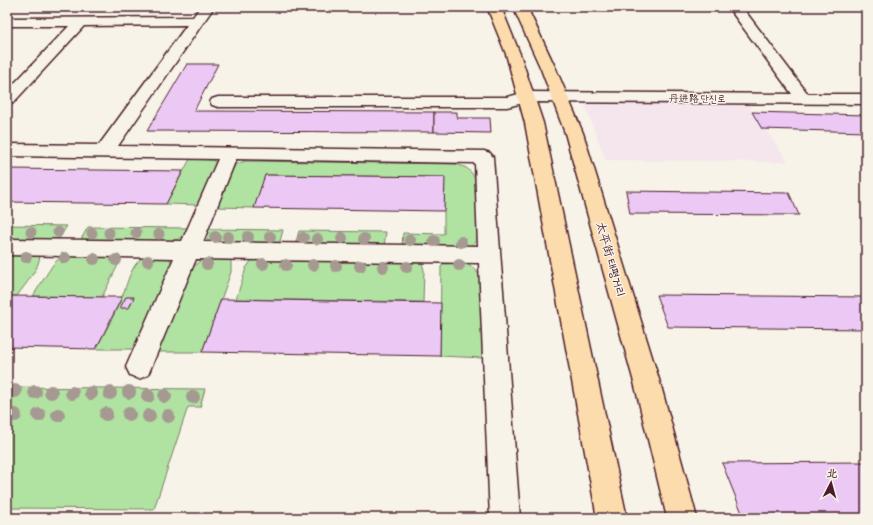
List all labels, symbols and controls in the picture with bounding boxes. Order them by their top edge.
street label: 丹进路 단진로 [669,92,725,105]
street label: 太平街 태평거리 [592,219,630,299]
north arrow [811,463,851,503]
text: 北 [826,466,838,481]

